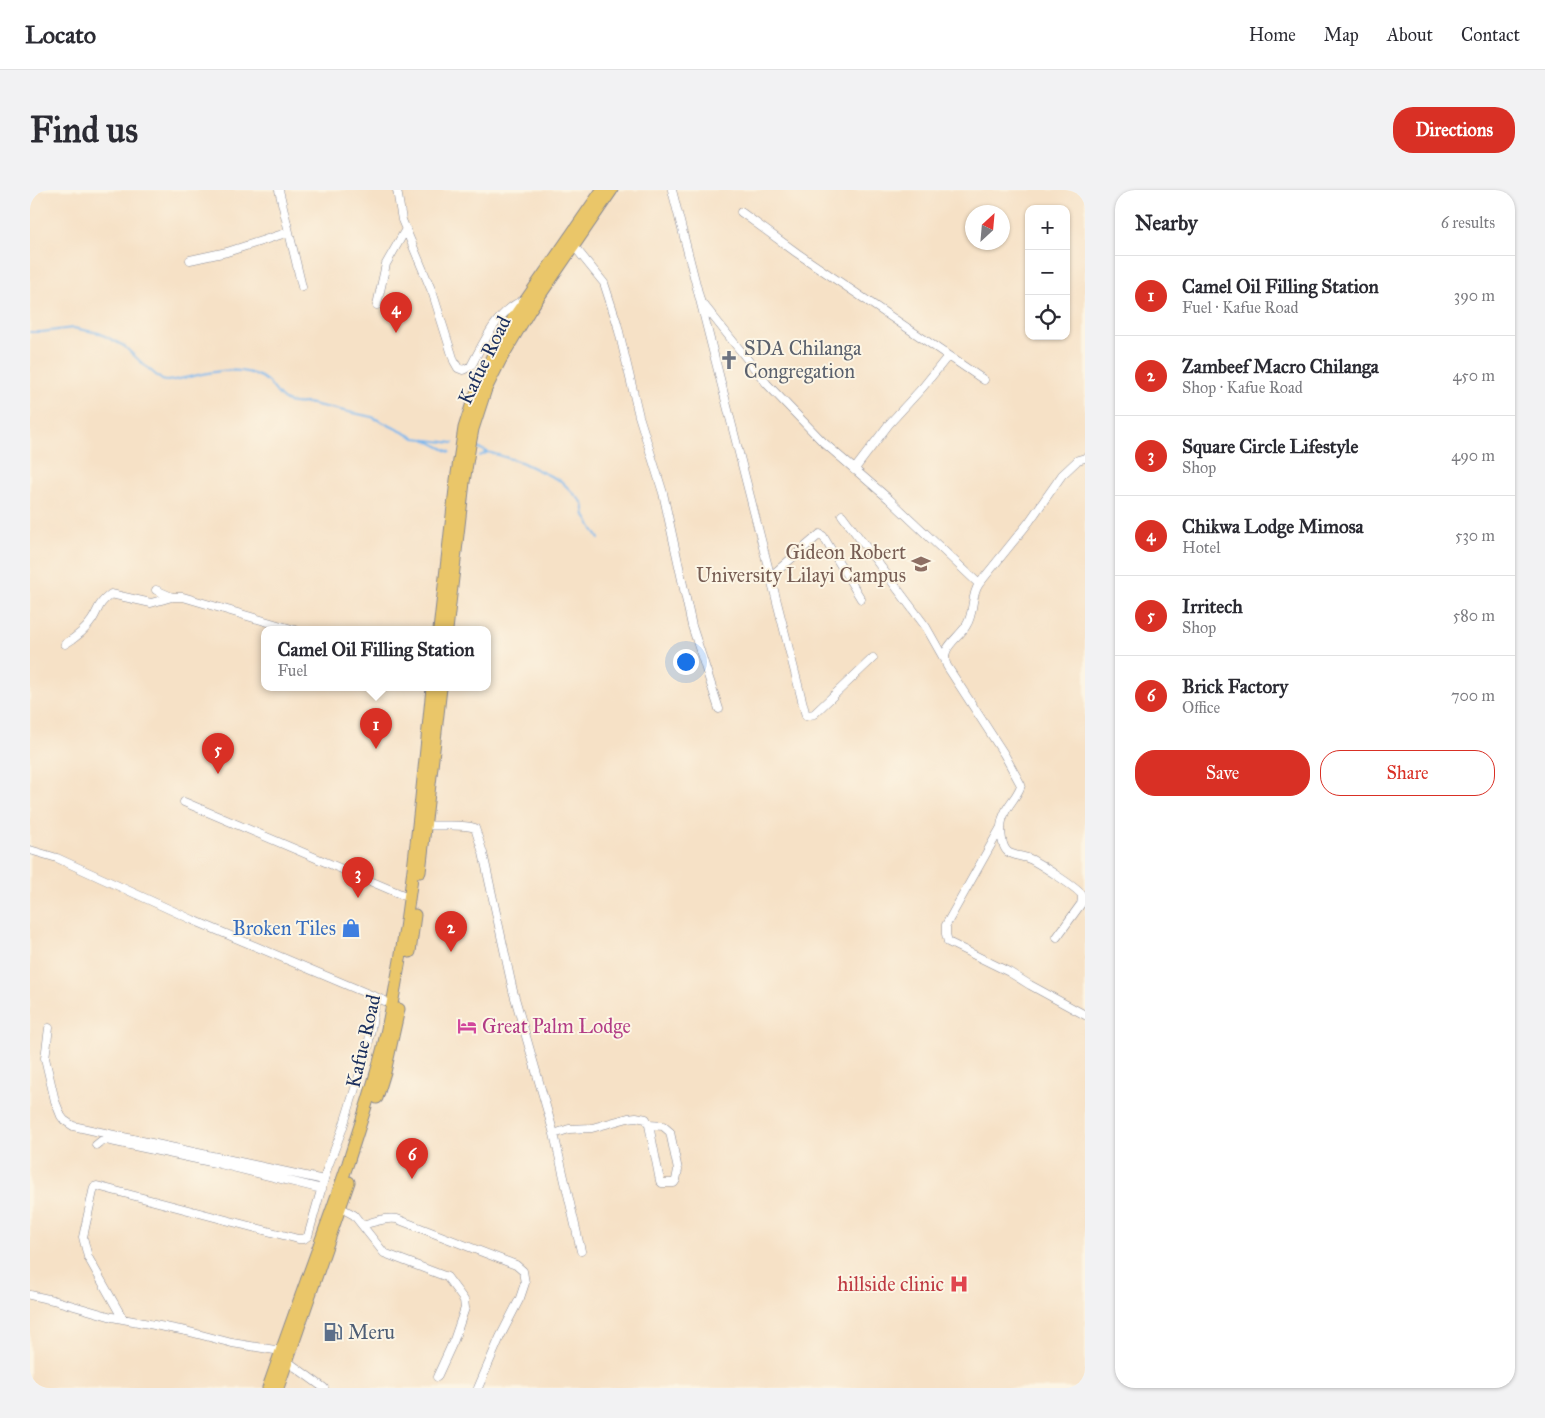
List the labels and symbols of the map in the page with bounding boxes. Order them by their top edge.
north arrow [965,205,1010,250]
pin: 4 [380,292,412,333]
street label: Kafue Road [452,312,516,408]
place label: SDA Chilanga Congregation [744,336,862,384]
church icon: SDA Chilanga Congregation [718,349,740,371]
place label: Gideon Robert University Lilayi Campus [696,540,906,587]
school or university icon: Gideon Robert University Lilayi Campus [910,553,932,575]
your location [673,649,699,675]
pin: 1 [360,708,392,749]
pin: 5 [202,733,234,774]
pin: 3 [342,857,374,898]
pin: 2 [435,911,467,952]
place label: Broken Tiles [233,916,336,940]
shop icon: Broken Tiles [340,917,362,939]
street label: Kafue Road [341,992,385,1090]
place label: Great Palm Lodge [482,1014,631,1039]
hotel icon: Great Palm Lodge [456,1015,478,1037]
pin: 6 [396,1138,428,1179]
place label: hillside clinic [837,1272,944,1296]
hospital icon: hillside clinic [948,1273,970,1295]
place label: Meru [348,1320,395,1344]
fuel station icon: Meru [322,1321,344,1343]

